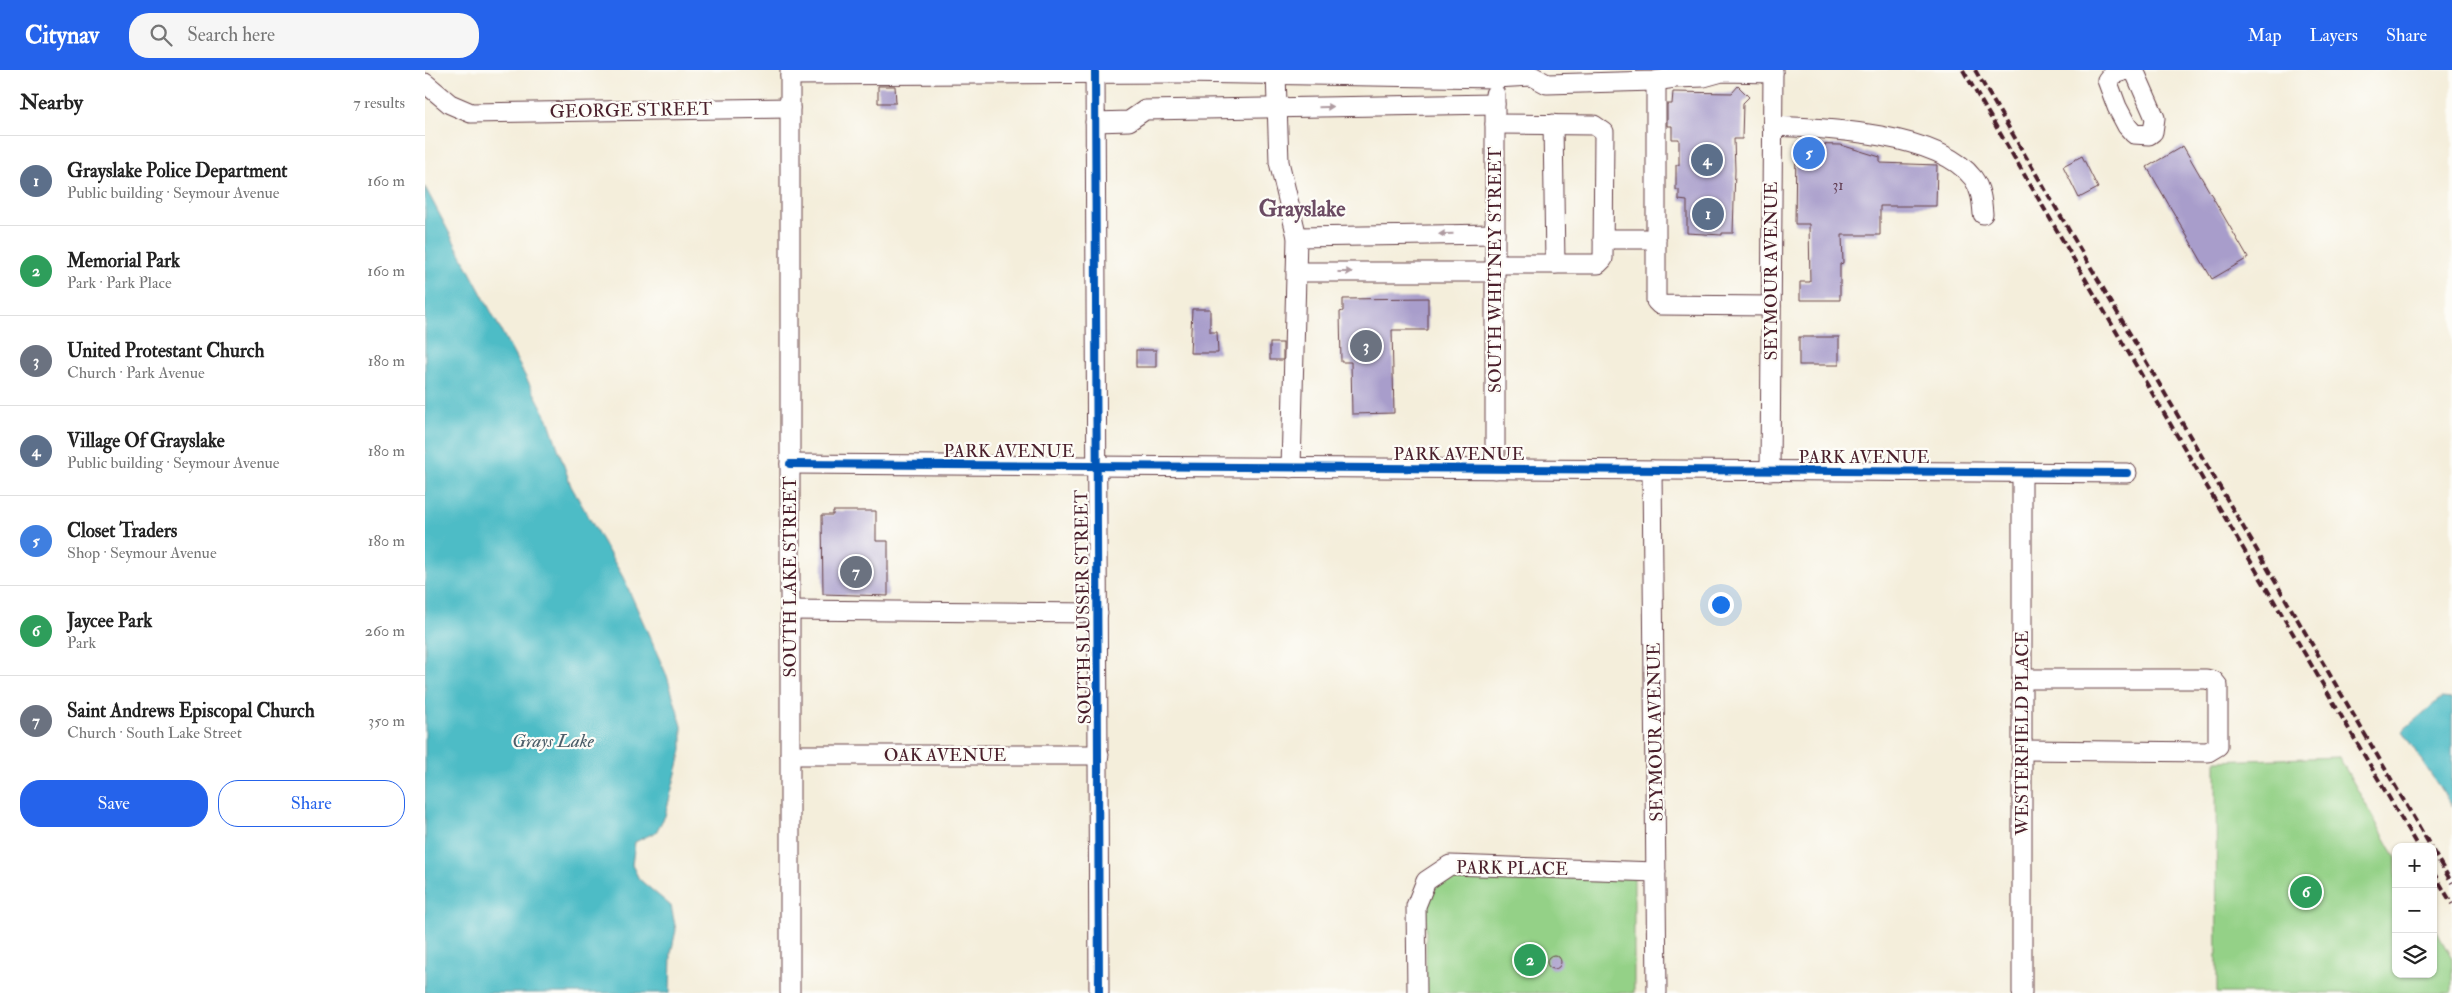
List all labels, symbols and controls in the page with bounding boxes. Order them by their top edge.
search box [129,13,479,58]
text: Citynav [25,20,99,51]
icon: search [147,21,175,49]
text: Search here [187,23,275,47]
text: Map [2248,24,2282,47]
text: Layers [2310,24,2358,47]
text: Share [2386,24,2427,47]
text: Nearby [20,89,83,116]
text: 7 results [353,93,405,113]
street label: GEORGE STREET [550,98,713,123]
one-way arrow [1318,103,1334,111]
pin: 5 [1793,134,1825,172]
pin: 4 [1691,141,1723,179]
street label: SOUTH WHITNEY STREET [1484,146,1507,393]
text: Grayslake Police Department [67,159,288,183]
text: 1 [33,171,39,191]
text: 160 m [367,171,405,191]
house number: 31 [1832,176,1844,195]
street label: SEYMOUR AVENUE [1760,181,1783,361]
text: Public building · Seymour Avenue [67,183,280,203]
district label: Grayslake [1259,195,1346,224]
pin: 1 [1692,195,1724,233]
one-way arrow [1438,230,1454,238]
text: Memorial Park [67,249,180,273]
text: 2 [32,261,40,281]
text: 160 m [367,261,405,281]
one-way arrow [1337,268,1353,276]
text: Park · Park Place [67,273,172,293]
pin: 3 [1350,327,1382,365]
text: United Protestant Church [67,339,264,363]
text: 3 [33,351,39,371]
text: 180 m [368,351,405,371]
text: Church · Park Avenue [67,363,205,383]
text: Village Of Grayslake [67,429,225,453]
street label: PARK AVENUE [944,440,1074,463]
text: 4 [32,441,40,461]
text: 180 m [368,441,405,461]
street label: PARK AVENUE [1394,443,1524,466]
street label: PARK AVENUE [1799,446,1929,469]
text: Public building · Seymour Avenue [67,453,280,473]
street label: SOUTH LAKE STREET [779,476,802,678]
street label: SOUTH SLUSSER STREET [1070,489,1097,725]
text: Closet Traders [67,519,177,543]
text: 5 [32,531,40,551]
text: 180 m [368,531,405,551]
text: Shop · Seymour Avenue [67,543,217,563]
pin: 7 [840,553,872,591]
your location [1708,592,1734,618]
text: Jaycee Park [67,609,152,633]
text: 6 [32,621,40,641]
text: 260 m [365,621,405,641]
street label: WESTERFIELD PLACE [2011,631,2034,836]
text: Park [67,633,96,653]
street label: SEYMOUR AVENUE [1642,642,1669,822]
text: Saint Andrews Episcopal Church [67,699,315,723]
text: 7 [32,711,40,731]
text: 350 m [368,711,405,731]
text: Church · South Lake Street [67,723,242,743]
water label: Grays Lake [512,729,595,753]
street label: OAK AVENUE [884,744,1006,767]
button: Save [20,780,208,827]
button: Share [218,780,405,827]
map controls [2392,843,2437,978]
button: + [2392,843,2437,888]
street label: PARK PLACE [1456,856,1568,881]
pin: 6 [2290,873,2322,911]
button: − [2392,888,2437,933]
button: layers [2392,933,2437,978]
pin: 2 [1514,941,1546,979]

